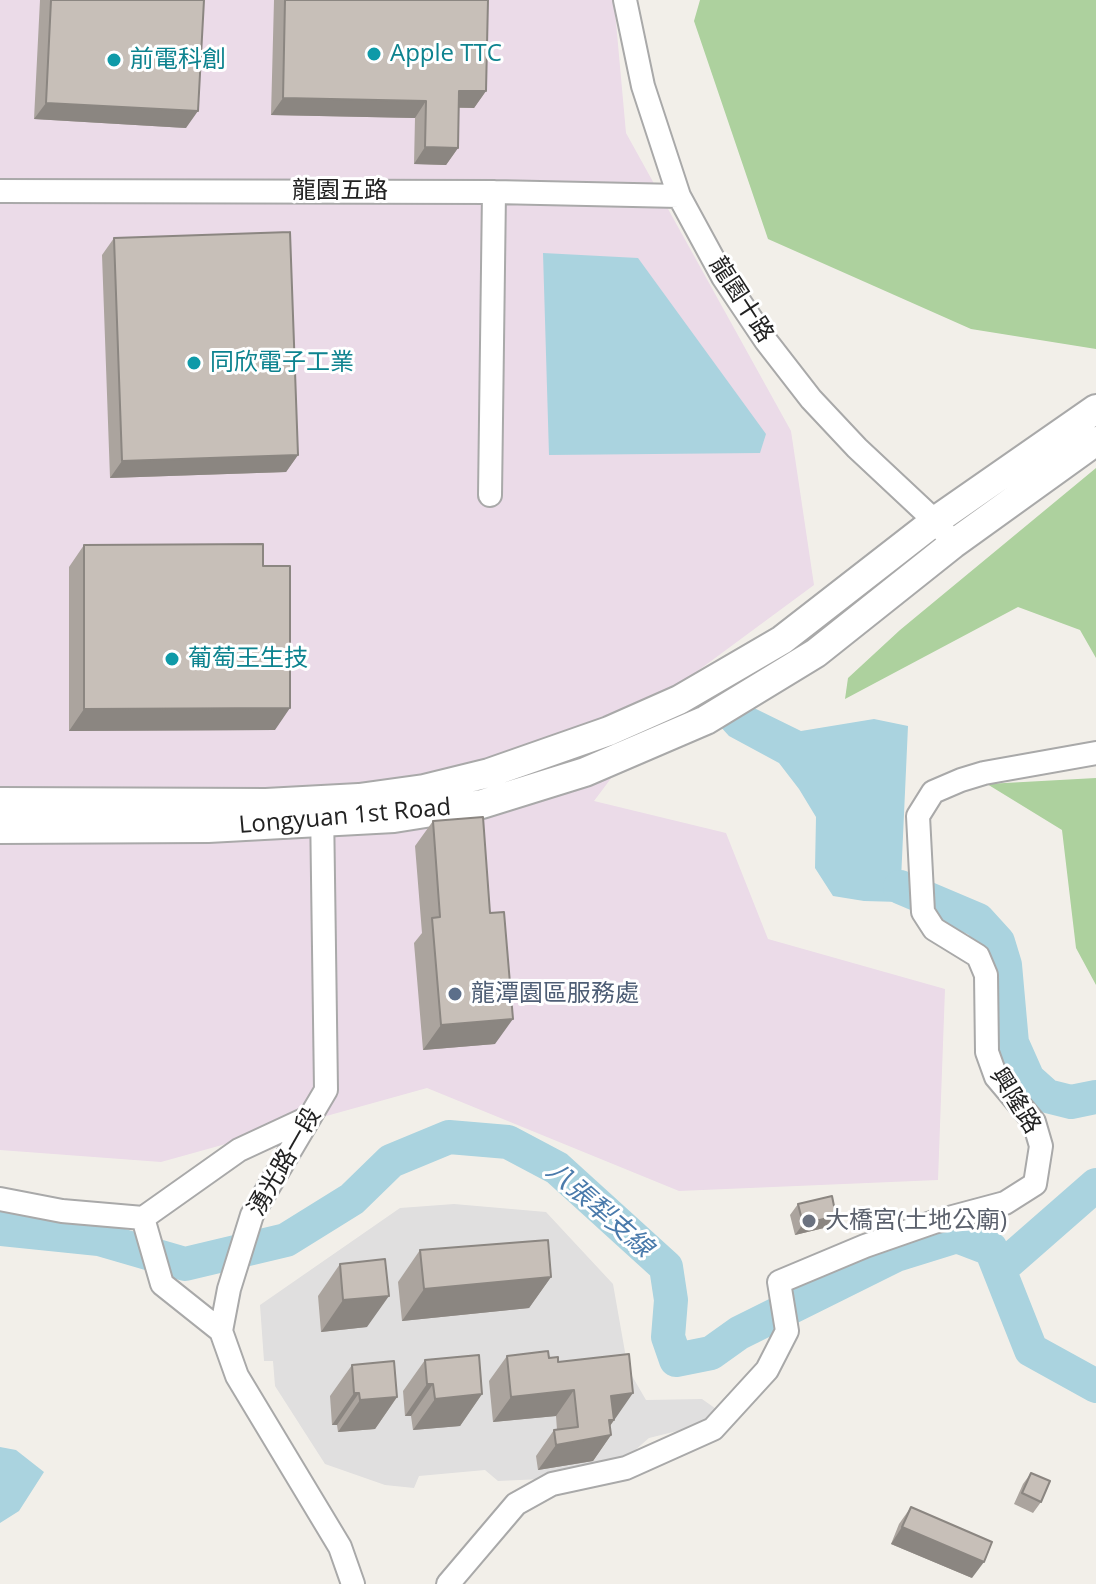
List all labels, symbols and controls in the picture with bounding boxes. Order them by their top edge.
place label: Apple TTC [390,40,502,68]
marker: Apple TTC [365,45,383,63]
place label: 前電科創 [130,46,226,74]
marker: 前電科創 [105,51,123,69]
street label: 龍園五路 [292,177,388,205]
street label: 龍園十路 [703,252,779,348]
place label: 同欣電子工業 [210,349,354,377]
marker: 同欣電子工業 [185,354,203,372]
place label: 葡萄王生技 [188,645,308,673]
marker: 葡萄王生技 [163,650,181,668]
street label: Longyuan 1st Road [238,793,452,841]
place label: 龍潭園區服務處 [471,980,639,1008]
marker: 龍潭園區服務處 [446,985,464,1003]
street label: 興隆路 [984,1063,1046,1139]
street label: 湧光路一段 [243,1103,327,1221]
water label: 八張犁支線 [540,1156,658,1264]
place label: 大橋宮(土地公廟) [825,1207,1007,1235]
marker: 大橋宮(土地公廟) [800,1212,818,1230]

